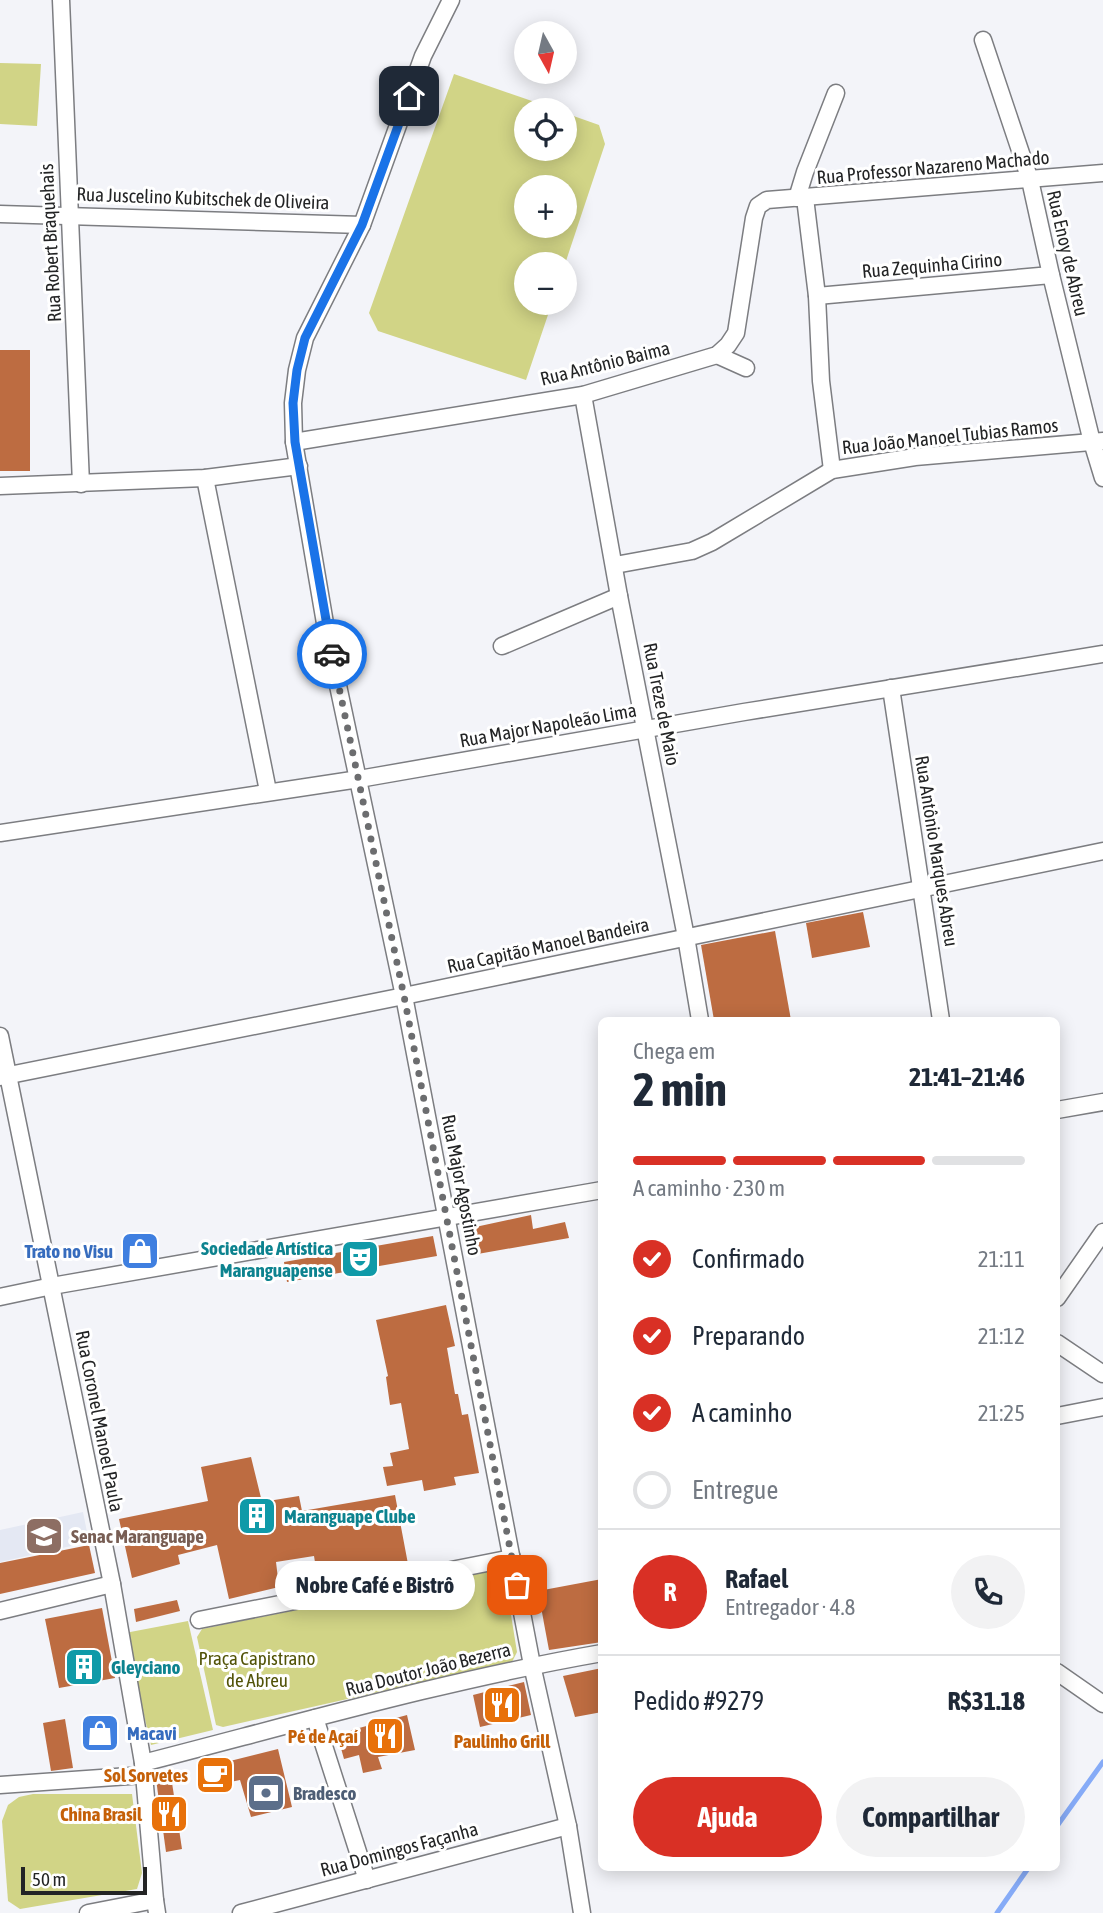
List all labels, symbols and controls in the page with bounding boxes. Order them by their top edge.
north arrow [514,21,578,84]
map controls [514,21,577,315]
pin [379,66,439,126]
icon: home [390,77,428,115]
button: locate [514,98,577,161]
street label: Rua Professor Nazareno Machado [816,146,1050,188]
street label: Rua Robert Braquehais [35,163,65,323]
button: + [514,175,577,238]
street label: Rua Juscelino Kubitschek de Oliveira [76,183,330,213]
street label: Rua Enoy de Abreu [1043,188,1093,318]
street label: Rua Zequinha Cirino [861,248,1003,282]
button: − [514,252,577,315]
street label: Rua Antônio Baima [538,336,672,390]
street label: Rua João Manoel Tubias Ramos [841,414,1059,458]
courier [297,619,367,689]
icon: car [313,635,351,673]
street label: Rua Treze de Maio [639,641,685,767]
street label: Rua Major Napoleão Lima [458,699,638,751]
street label: Rua Antônio Marques Abreu [911,754,963,948]
street label: Rua Capitão Manoel Bandeira [445,913,651,977]
text: Chega em [633,1038,715,1064]
text: 21:41–21:46 [909,1062,1025,1092]
text: 2 min [633,1063,727,1116]
street label: Rua Major Agostinho [438,1113,486,1257]
text: A caminho · 230 m [633,1175,785,1201]
shop icon: Trato no Visu [119,1230,161,1272]
place label: Sociedade Artística Maranguapense [201,1237,333,1281]
theatre icon: Sociedade Artística Maranguapense [339,1238,381,1280]
place label: Trato no Visu [25,1240,113,1262]
icon: check [633,1240,671,1278]
text: Confirmado [692,1244,805,1274]
text: 21:11 [978,1246,1025,1272]
icon: check [633,1317,671,1355]
text: Preparando [692,1321,805,1351]
text: 21:12 [978,1323,1025,1349]
street label: Rua Coronel Manoel Paula [72,1328,128,1514]
icon: check [633,1394,671,1432]
text: A caminho [692,1398,792,1428]
text: 21:25 [978,1400,1025,1426]
text: Entregue [692,1475,778,1505]
building icon: Maranguape Clube [236,1495,278,1537]
place label: Maranguape Clube [284,1505,416,1527]
school or university icon: Senac Maranguape [23,1515,65,1557]
place label: Senac Maranguape [71,1525,204,1547]
pin [487,1555,547,1615]
button: phone [951,1555,1025,1629]
callout: Nobre Café e Bistrô [276,1560,475,1610]
text: Rafael [725,1564,788,1594]
icon: bag [498,1566,536,1604]
text: Nobre Café e Bistrô [296,1572,454,1598]
text: R [663,1577,677,1607]
text: Entregador · 4.8 [725,1594,855,1620]
street label: Rua Doutor João Bezerra [343,1638,513,1700]
building icon: Gleyciano [63,1646,105,1688]
park label: Praça Capistrano de Abreu [199,1647,316,1691]
place label: Gleyciano [111,1656,180,1678]
restaurant icon: Paulinho Grill [481,1684,523,1726]
text: Pedido #9279 [633,1686,764,1716]
text: R$31.18 [948,1686,1025,1716]
shop icon: Macavi [79,1712,121,1754]
restaurant icon: Pé de Açaí [364,1715,406,1757]
place label: Macavi [127,1722,177,1744]
place label: Pé de Açaí [288,1725,359,1747]
place label: Paulinho Grill [454,1730,551,1752]
cafe icon: Sol Sorvetes [194,1754,236,1796]
place label: Sol Sorvetes [104,1764,188,1786]
bank icon: Bradesco [245,1772,287,1814]
button: Ajuda [633,1777,822,1857]
button: Compartilhar [836,1777,1025,1857]
place label: Bradesco [293,1782,356,1804]
restaurant icon: China Brasil [148,1793,190,1835]
place label: China Brasil [60,1803,143,1825]
street label: Rua Domingos Façanha [318,1817,480,1881]
scale bar [21,1864,147,1896]
text: 50 m [32,1868,66,1890]

